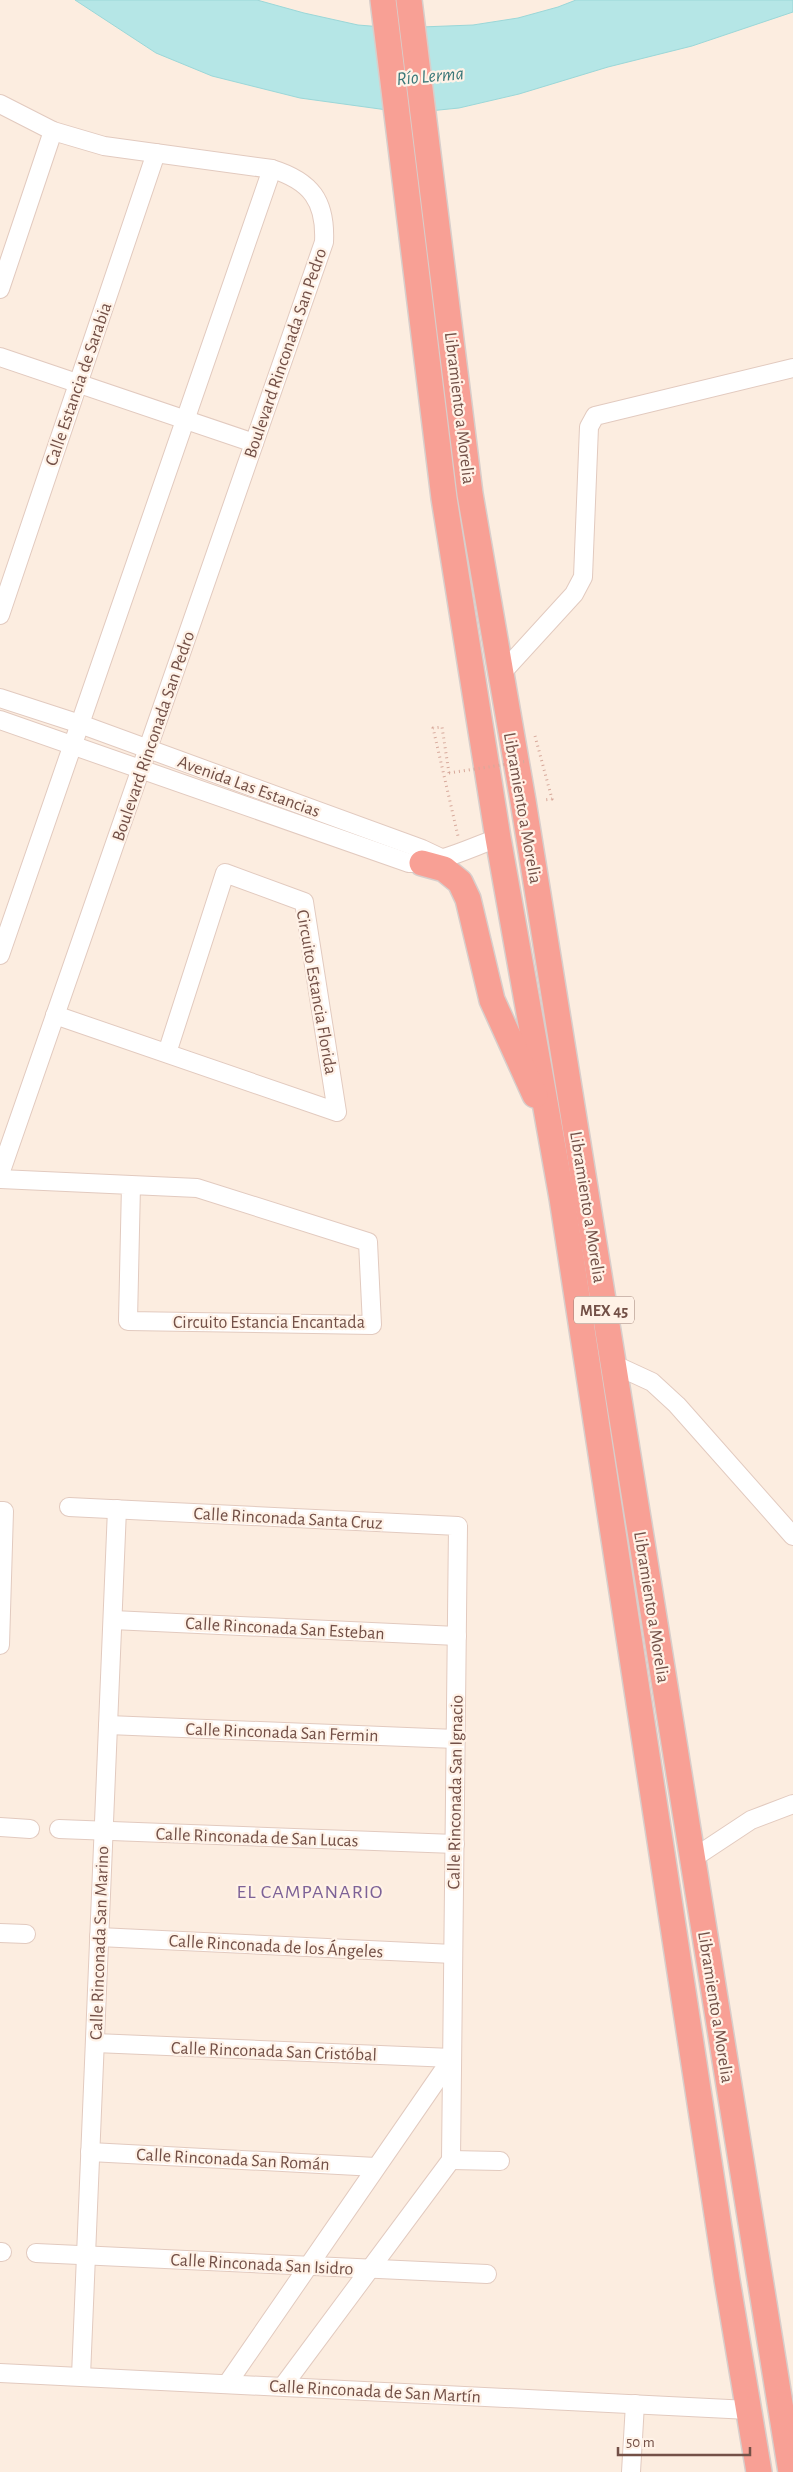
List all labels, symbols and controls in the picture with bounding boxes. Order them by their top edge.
water label: Río Lerma [396,64,465,89]
street label: Boulevard Rinconada San Pedro [242,246,330,461]
street label: Calle Estancia de Sarabia [42,300,115,468]
street label: Libramiento a Morelia [441,331,477,485]
street label: Boulevard Rinconada San Pedro [110,629,198,844]
street label: Libramiento a Morelia [500,731,544,885]
street label: Avenida Las Estancias [175,753,322,821]
street label: Circuito Estancia Florida [293,908,339,1076]
street label: Libramiento a Morelia [566,1130,608,1284]
road number: MEX 45 [574,1296,634,1324]
street label: Circuito Estancia Encantada [173,1314,365,1332]
street label: Calle Rinconada Santa Cruz [193,1505,383,1533]
street label: Libramiento a Morelia [630,1530,672,1684]
street label: Calle Rinconada San Esteban [185,1615,385,1643]
street label: Calle Rinconada San Ignacio [445,1694,467,1889]
street label: Calle Rinconada San Fermin [185,1721,379,1745]
street label: Calle Rinconada de San Lucas [155,1825,359,1851]
street label: Calle Rinconada San Marino [88,1846,112,2040]
district label: EL CAMPANARIO [237,1882,384,1902]
street label: Calle Rinconada de los Ángeles [168,1929,384,1962]
street label: Libramiento a Morelia [694,1930,736,2084]
street label: Calle Rinconada San Cristóbal [171,2039,377,2065]
street label: Calle Rinconada San Román [136,2146,330,2174]
street label: Calle Rinconada San Isidro [170,2251,354,2279]
street label: Calle Rinconada de San Martín [269,2377,481,2407]
scale bar [618,2424,750,2456]
text: 50 m [626,2435,655,2450]

